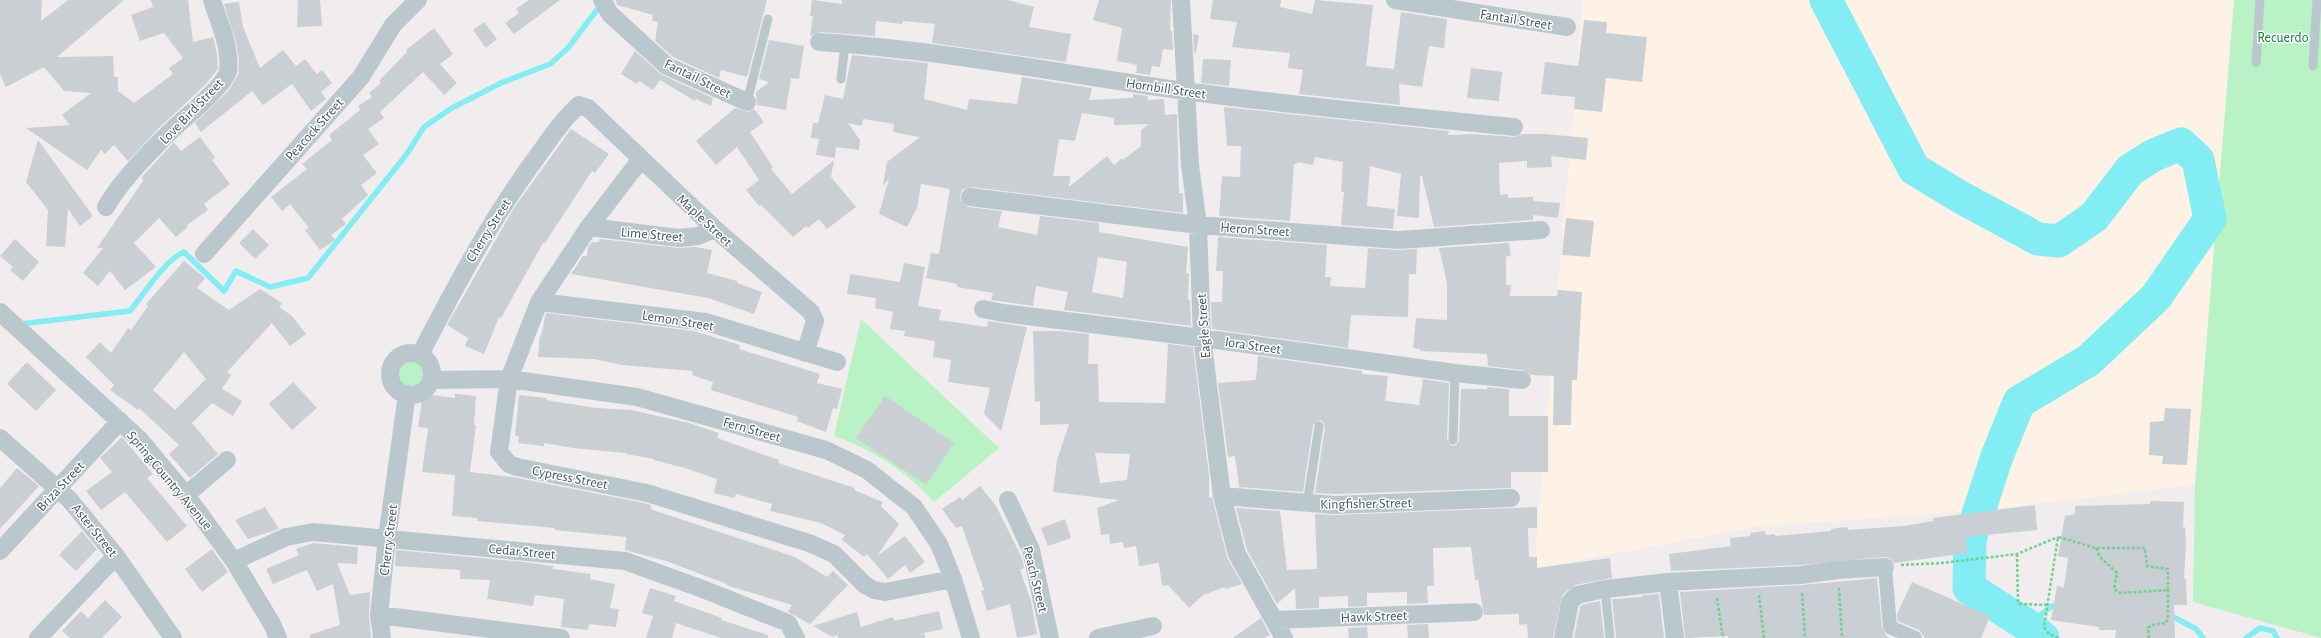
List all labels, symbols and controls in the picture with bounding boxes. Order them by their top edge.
street label: Fantail Street [1479,7,1553,33]
park label: Recuerdo [2257,31,2309,45]
street label: Fantail Street [662,57,734,101]
street label: Love Bird Street [157,76,227,147]
street label: Hornbill Street [1125,76,1207,102]
street label: Peacock Street [283,95,347,164]
street label: Maple Street [674,192,735,250]
street label: Cherry Street [464,196,514,265]
street label: Heron Street [1220,221,1291,239]
street label: Lime Street [620,225,684,245]
street label: Eagle Street [1195,293,1213,359]
street label: Lemon Street [641,308,715,334]
street label: Iora Street [1224,335,1282,357]
street label: Fern Street [721,415,783,445]
street label: Spring Country Avenue [124,429,215,533]
street label: Briza Street [34,459,88,514]
street label: Cypress Street [531,464,609,492]
street label: Kingfisher Street [1320,496,1412,512]
street label: Aster Street [69,501,120,560]
street label: Cherry Street [378,503,400,576]
street label: Cedar Street [488,542,556,562]
street label: Peach Street [1020,545,1050,614]
street label: Hawk Street [1340,609,1408,625]

